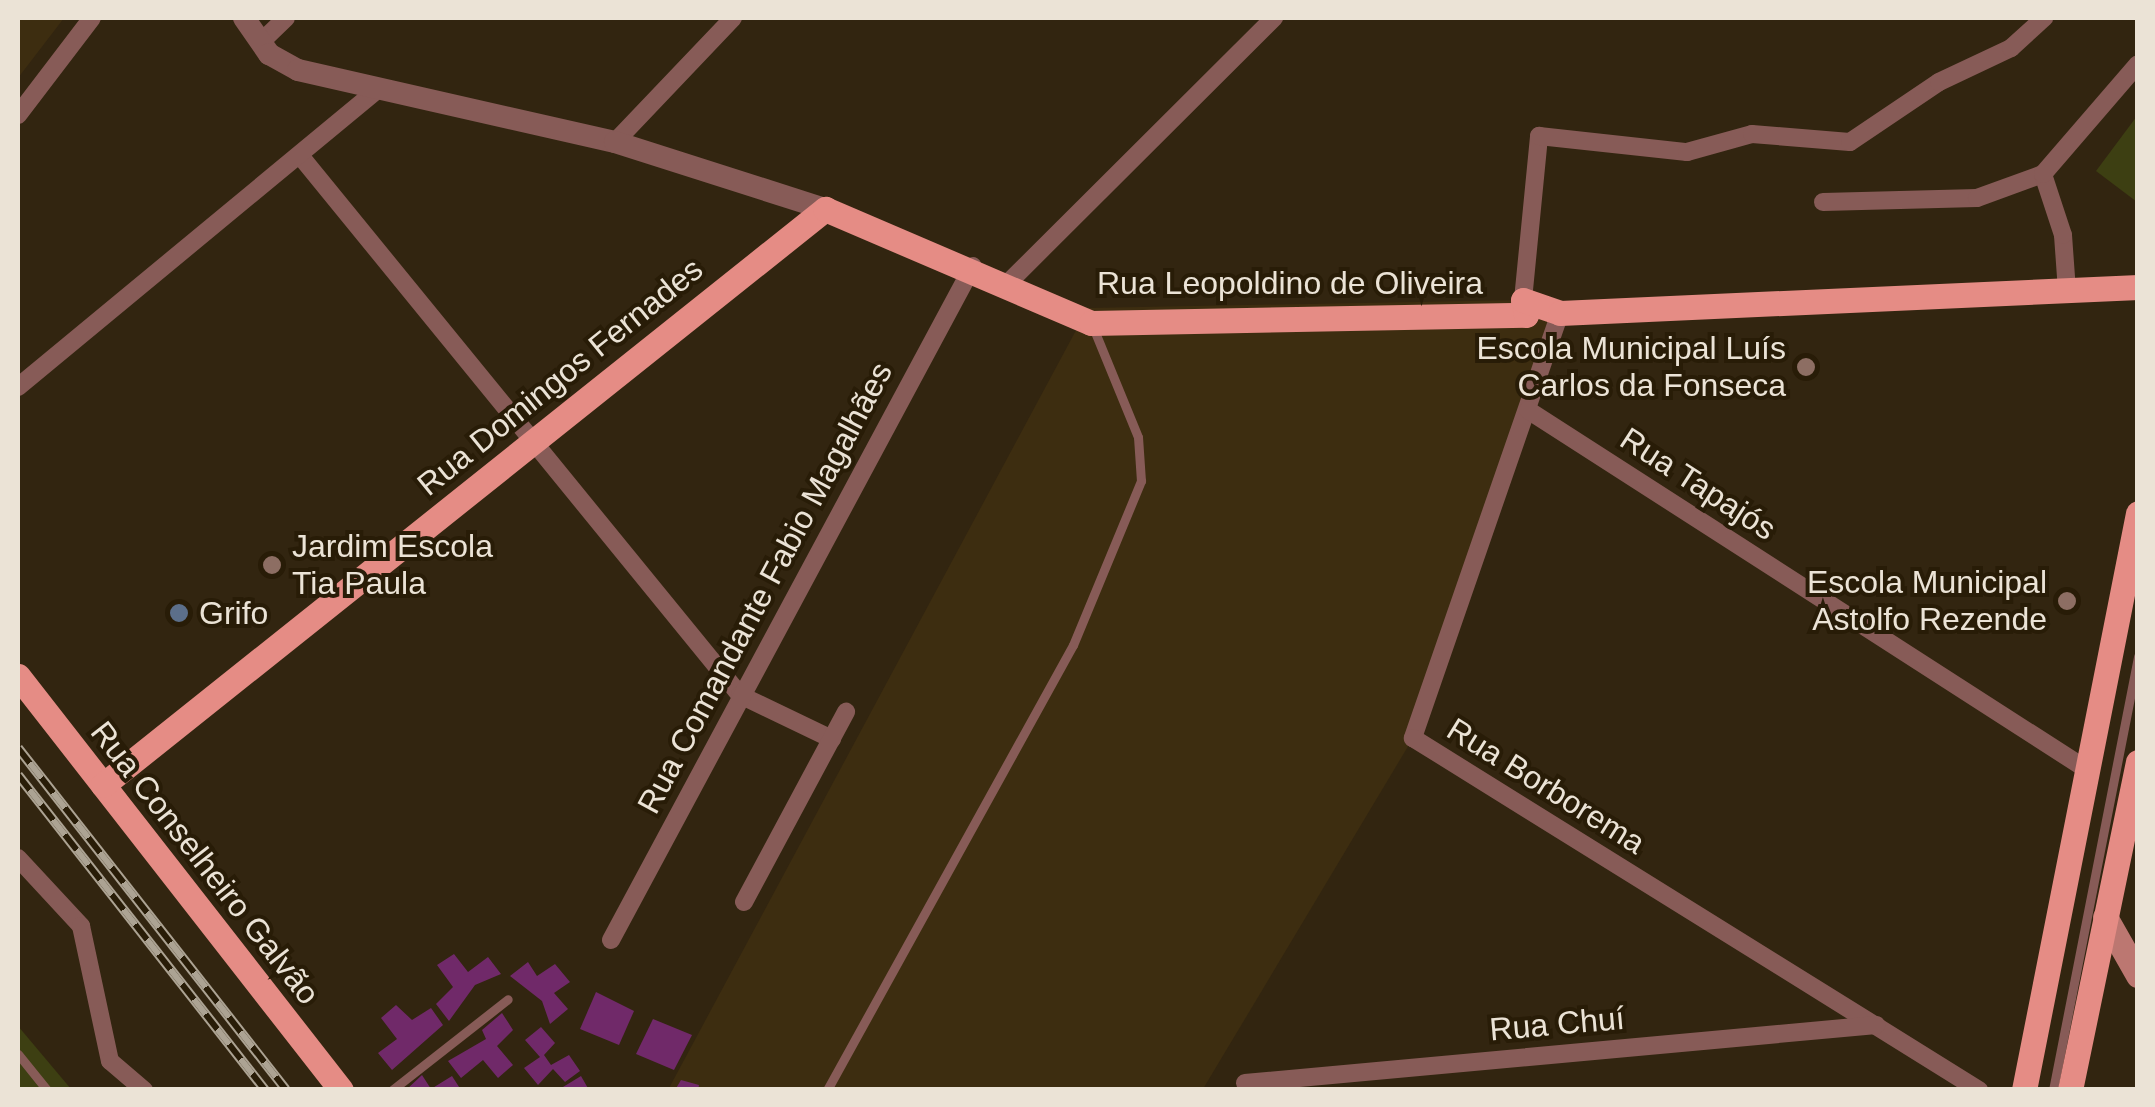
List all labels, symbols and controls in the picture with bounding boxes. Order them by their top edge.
street label: Rua Domingos Fernades [410,250,710,504]
street label: Rua Leopoldino de Oliveira [1097,264,1483,302]
place label: Escola Municipal Luís Carlos da Fonseca [1477,330,1786,405]
street label: Rua Comandante Fabio Magalhães [629,356,901,820]
marker: Escola Municipal Luís Carlos da Fonseca [1795,356,1817,378]
street label: Rua Tapajós [1613,419,1783,549]
place label: Jardim Escola Tia Paula [292,528,493,603]
marker: Jardim Escola Tia Paula [261,554,283,576]
place label: Escola Municipal Astolfo Rezende [1807,564,2047,639]
marker: Escola Municipal Astolfo Rezende [2056,590,2078,612]
place label: Grifo [199,594,268,632]
marker: Grifo [168,602,190,624]
street label: Rua Borborema [1440,710,1652,862]
street label: Rua Conselheiro Galvão [83,714,327,1012]
street label: Rua Chuí [1488,999,1626,1049]

